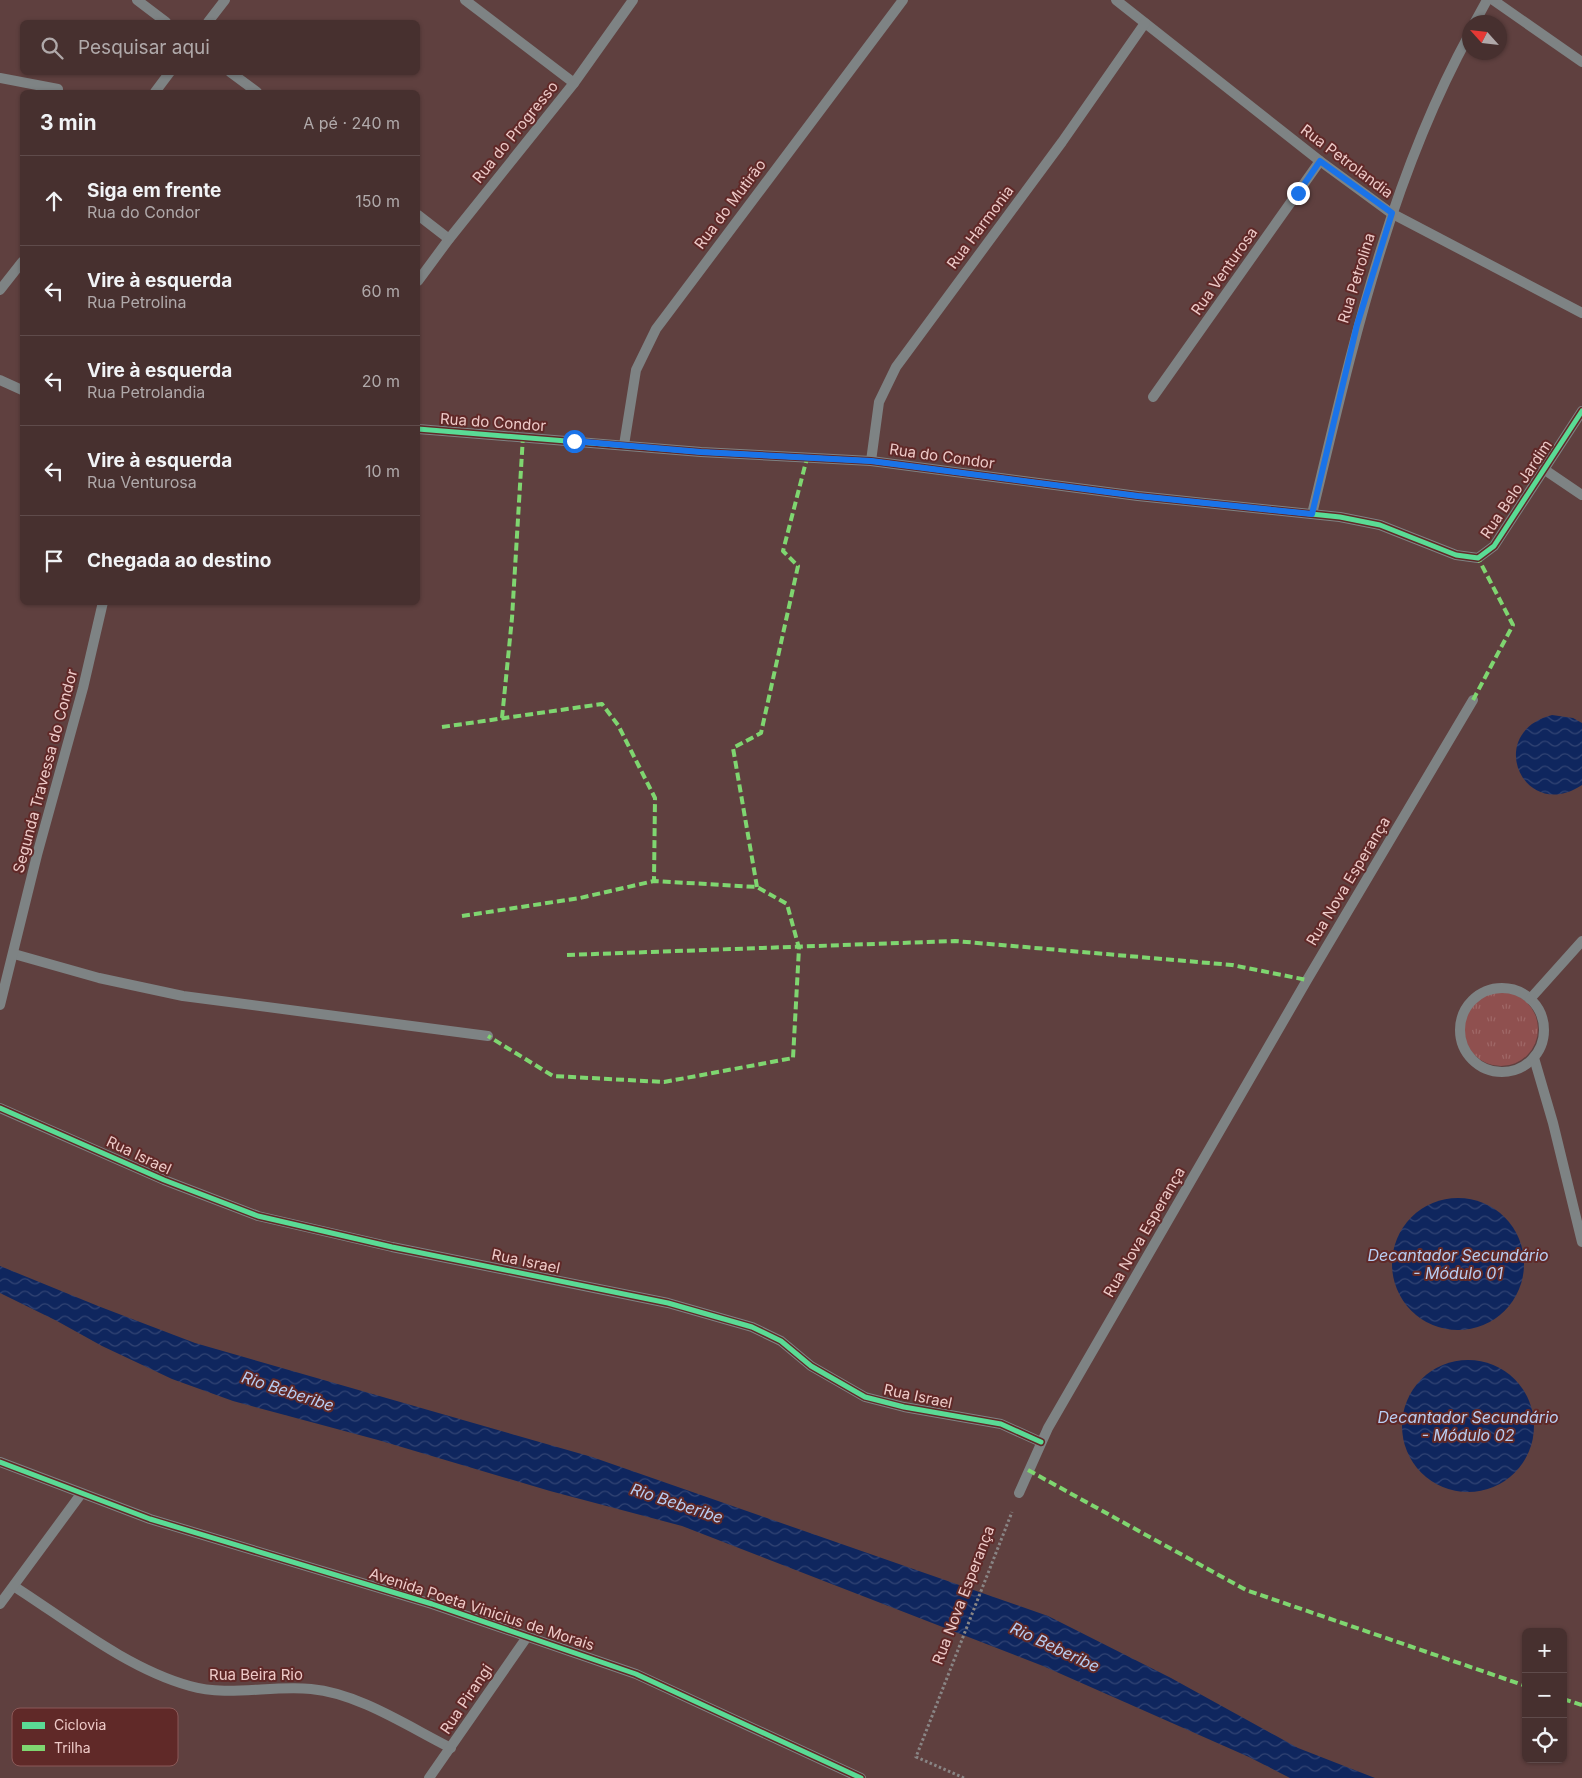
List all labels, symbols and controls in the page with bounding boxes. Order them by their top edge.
north arrow [1462,15,1507,60]
search box [20,20,420,75]
icon: search [38,34,66,62]
text: Pesquisar aqui [78,36,210,59]
street label: Rua do Progresso [468,77,562,187]
text: 3 min [40,110,96,135]
text: A pé · 240 m [303,113,400,133]
street label: Rua Petrolandia [1297,120,1397,202]
street label: Rua do Mutirão [690,155,770,253]
text: Siga em frente [87,179,221,202]
street label: Rua Harmonia [942,181,1018,273]
route end [1287,182,1310,205]
icon: ahead [40,187,68,215]
text: 150 m [355,191,400,211]
text: Rua do Condor [87,202,200,222]
street label: Rua Venturosa [1187,223,1261,319]
street label: Rua Petrolina [1333,231,1379,325]
text: Vire à esquerda [87,269,232,292]
icon: left [40,277,68,305]
text: 60 m [361,281,400,301]
text: Rua Petrolina [87,292,186,312]
text: Vire à esquerda [87,359,232,382]
icon: left [40,367,68,395]
text: 20 m [362,371,400,391]
text: Rua Petrolandia [87,382,205,402]
street label: Rua do Condor [439,409,547,435]
route start [563,430,586,453]
street label: Rua Belo Jardim [1476,436,1556,542]
street label: Rua do Condor [888,439,996,473]
text: Vire à esquerda [87,449,232,472]
icon: left [40,457,68,485]
text: 10 m [365,461,400,481]
text: Rua Venturosa [87,472,197,492]
icon: arrive [40,547,68,575]
text: Chegada ao destino [87,549,271,572]
street label: Segunda Travessa do Condor [9,667,81,875]
street label: Rua Nova Esperança [1302,813,1394,949]
street label: Rua Israel [103,1132,175,1178]
street label: Rua Nova Esperança [1099,1164,1189,1300]
street label: Rua Israel [490,1244,562,1278]
water label: Decantador Secundário - Módulo 01 [1368,1245,1548,1283]
water label: Rio Beberibe [239,1367,337,1415]
street label: Rua Israel [882,1379,954,1413]
water label: Decantador Secundário - Módulo 02 [1378,1407,1558,1445]
water label: Rio Beberibe [628,1479,726,1527]
street label: Rua Nova Esperança [928,1523,998,1667]
street label: Avenida Poeta Vinicius de Morais [367,1564,597,1654]
water label: Rio Beberibe [1007,1618,1103,1676]
map controls [1522,1628,1567,1763]
button: + [1522,1628,1567,1673]
street label: Rua Pirangi [436,1660,496,1738]
street label: Rua Beira Rio [209,1665,303,1684]
button: − [1522,1673,1567,1718]
legend [12,1708,178,1766]
text: Ciclovia [54,1716,106,1733]
button: locate [1522,1718,1567,1763]
text: Trilha [54,1739,91,1756]

